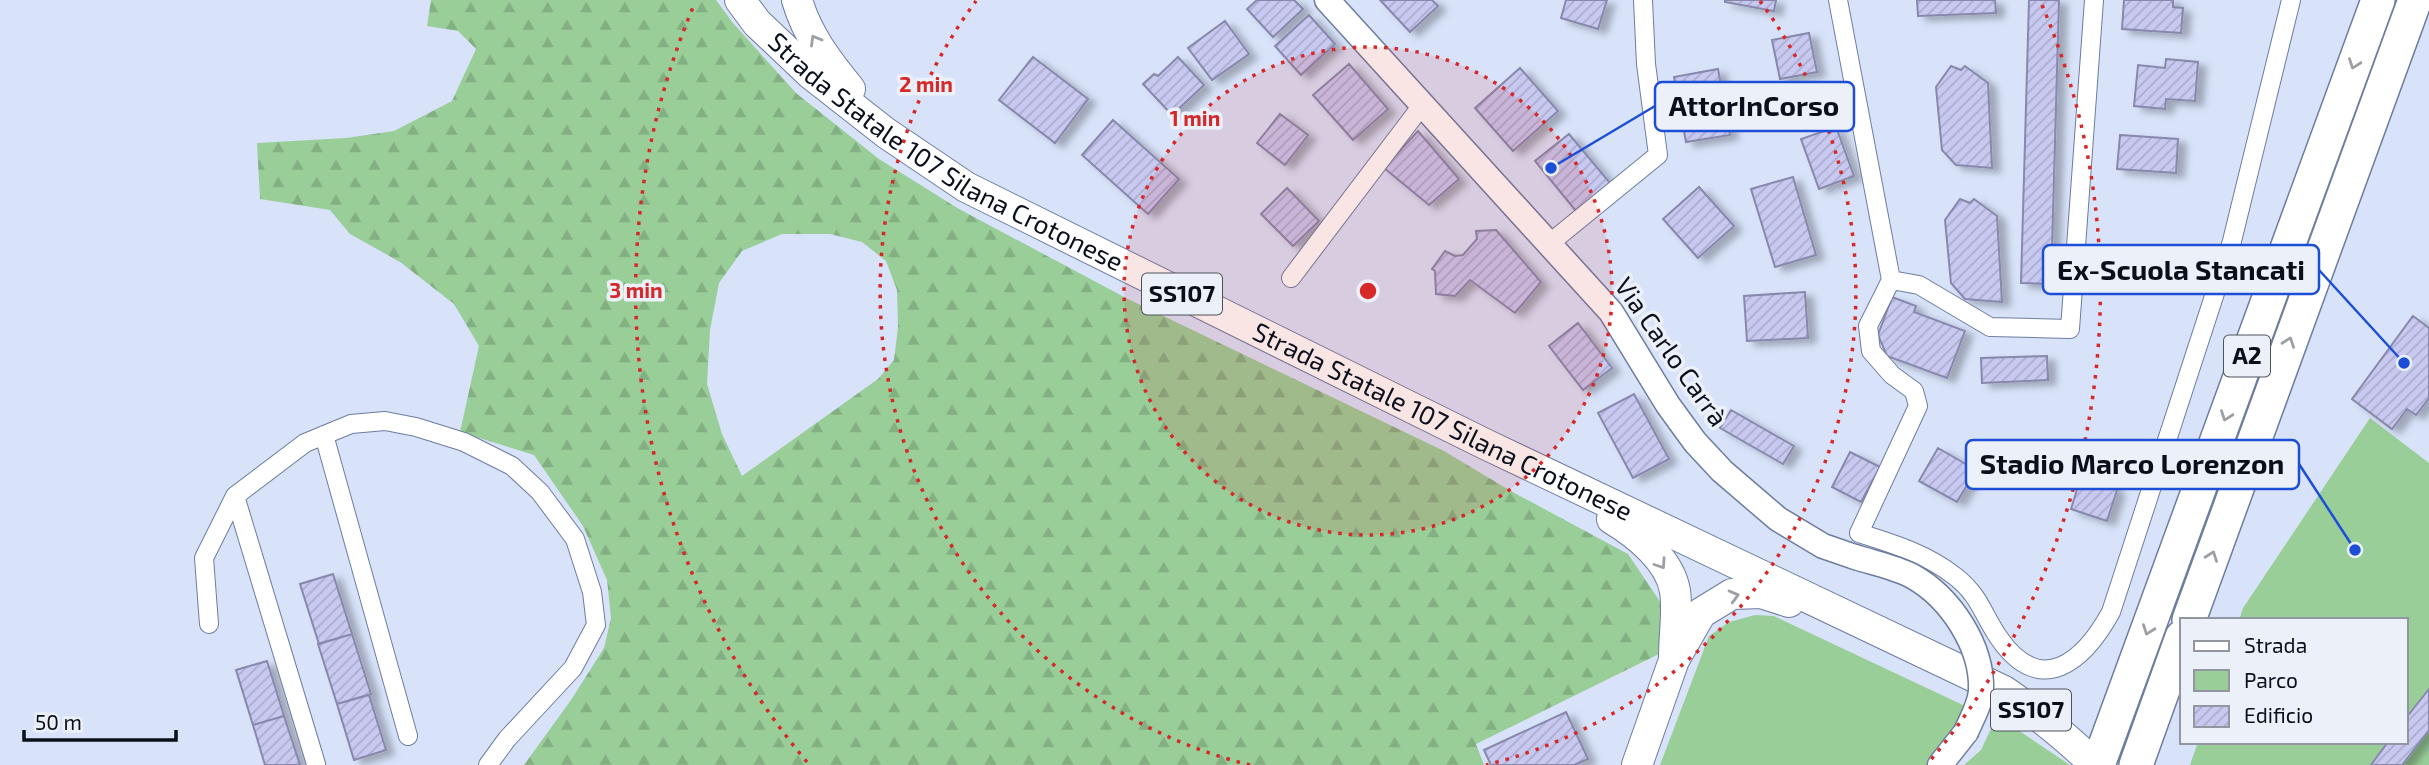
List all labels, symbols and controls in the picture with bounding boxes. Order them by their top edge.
street label: Strada Statale 107 Silana Crotonese [763,25,1129,276]
one-way arrow [810,35,823,48]
one-way arrow [2348,58,2362,70]
text: 2 min [899,71,953,96]
callout: AttorInCorso [1655,82,1854,131]
text: AttorInCorso [1669,88,1839,122]
text: 1 min [1170,105,1220,130]
callout: Ex-Scuola Stancati [2043,245,2319,294]
text: Ex-Scuola Stancati [2057,252,2305,286]
street label: Via Carlo Carrà [1610,271,1735,431]
road number: SS107 [1142,274,1222,314]
text: 3 min [609,277,663,302]
centre of rings [1356,279,1380,303]
street label: Strada Statale 107 Silana Crotonese [1248,315,1638,526]
road number: A2 [2224,335,2270,376]
one-way arrow [2281,336,2295,348]
one-way arrow [2220,409,2234,421]
callout: Stadio Marco Lorenzon [1966,440,2299,489]
text: Stadio Marco Lorenzon [1980,446,2284,480]
one-way arrow [2204,550,2218,562]
one-way arrow [1653,556,1665,569]
one-way arrow [1728,590,1740,604]
legend [2180,618,2408,744]
one-way arrow [2143,623,2157,635]
text: Strada [2244,632,2307,657]
text: Parco [2244,667,2298,692]
road number: SS107 [1991,690,2071,730]
scale bar [24,698,177,742]
text: Edificio [2244,702,2313,727]
text: 50 m [35,709,82,734]

